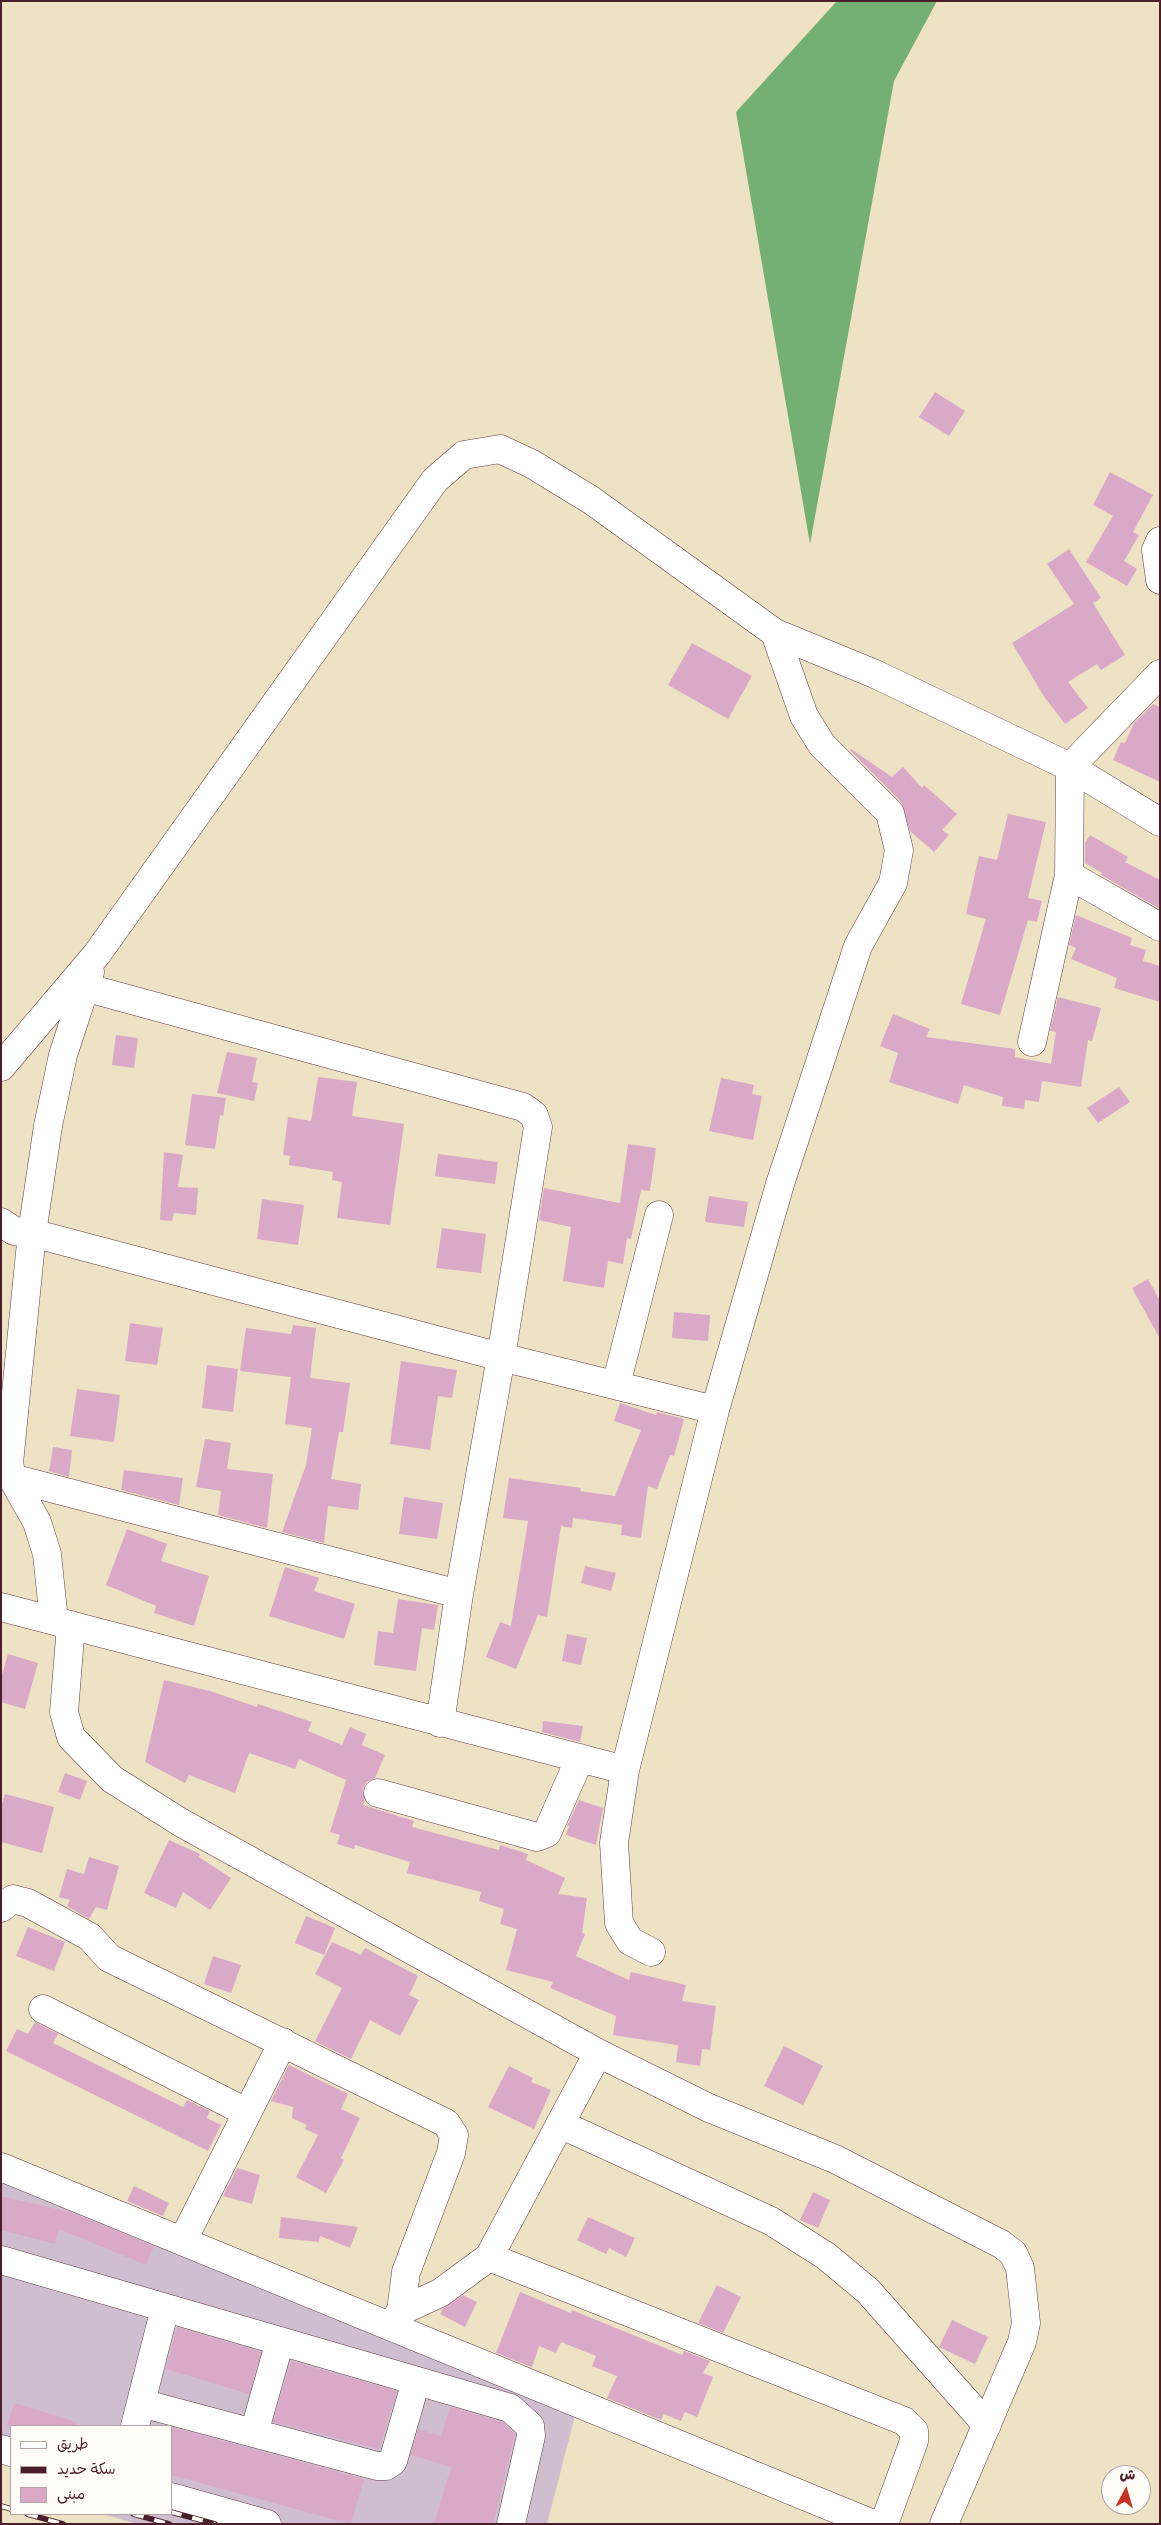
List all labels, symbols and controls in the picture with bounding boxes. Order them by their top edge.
legend [10,2425,172,2515]
text: طريق [57,2434,89,2456]
text: سكة حديد [57,2459,116,2481]
text: ش [1119,2464,1136,2487]
north arrow [1101,2465,1151,2515]
text: مبنى [57,2484,85,2506]

